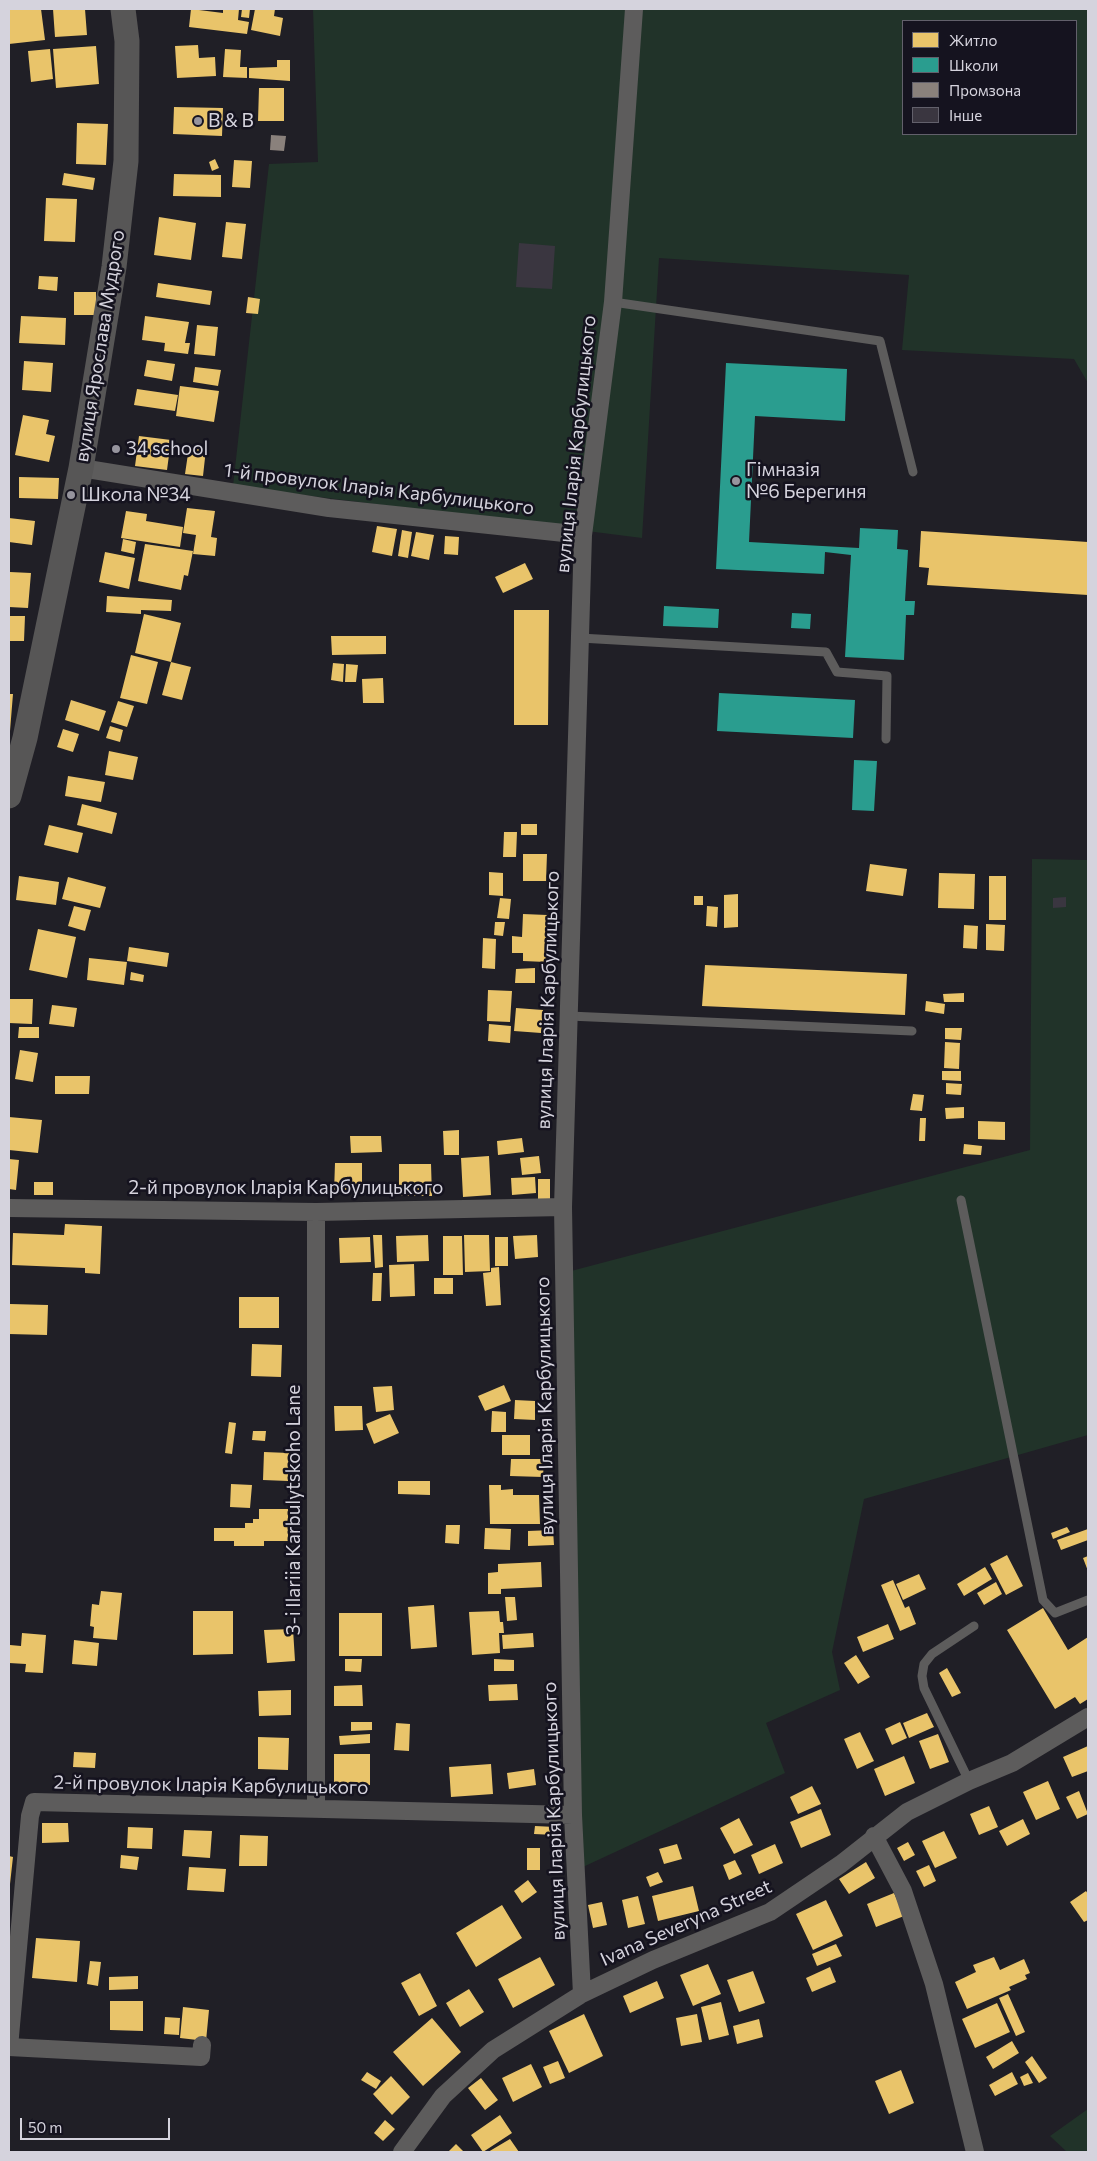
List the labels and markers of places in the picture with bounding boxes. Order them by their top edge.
place label: B & B [208,110,254,132]
marker: B & B [192,115,204,127]
place label: 34 school [126,438,208,460]
marker: 34 school [110,443,122,455]
place label: Гімназія №6 Берегиня [746,459,867,503]
marker: Гімназія №6 Берегиня [730,475,742,487]
place label: Школа №34 [81,484,191,506]
marker: Школа №34 [65,489,77,501]

